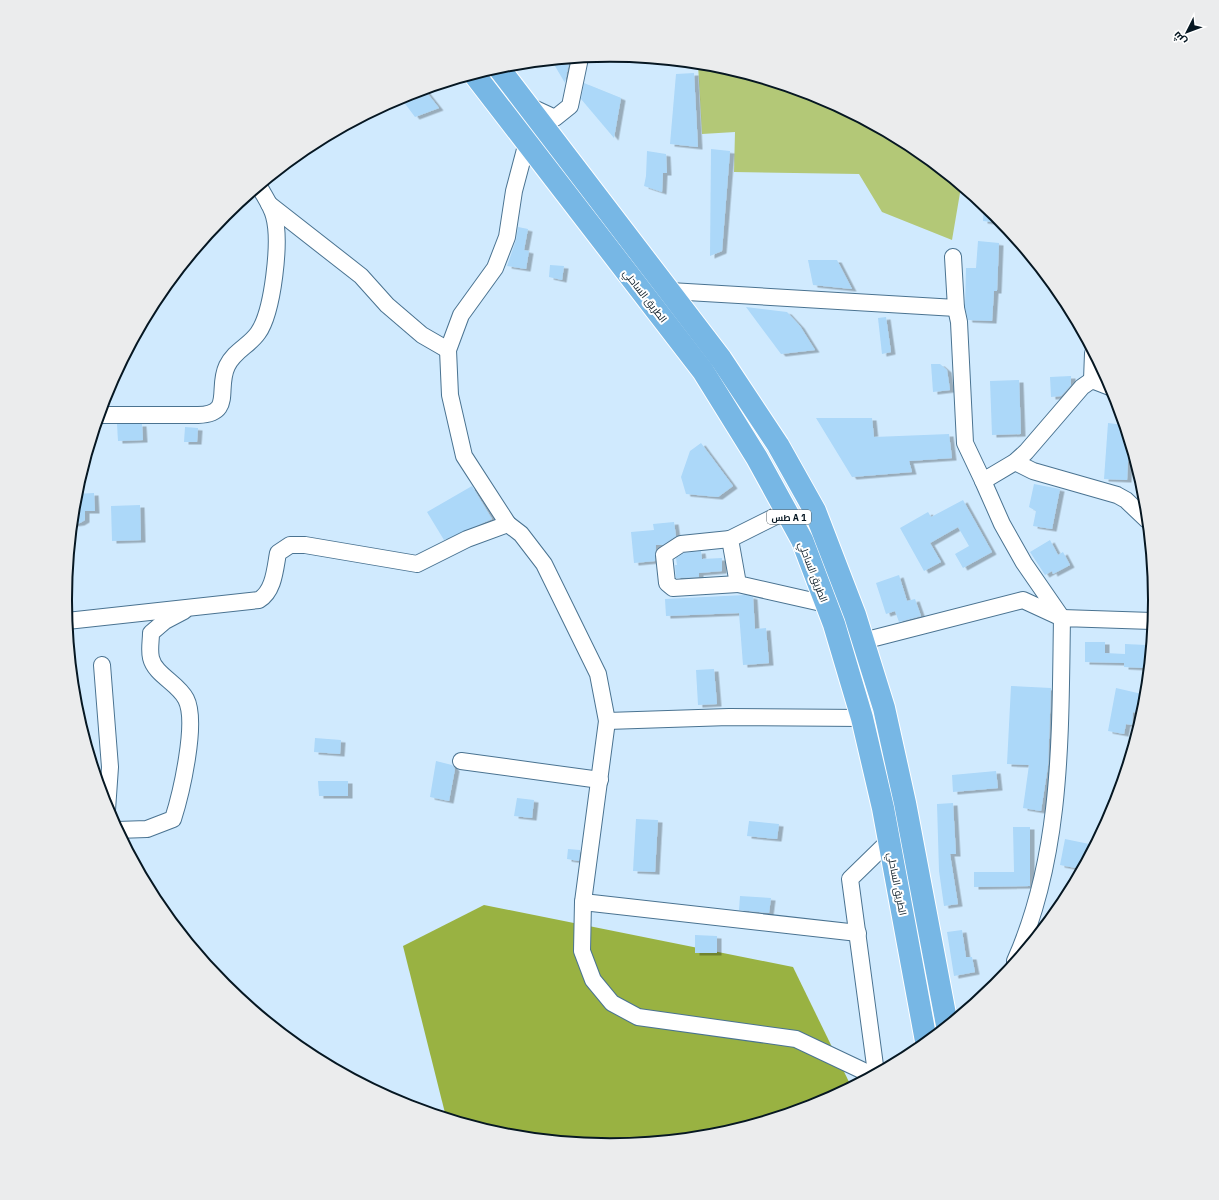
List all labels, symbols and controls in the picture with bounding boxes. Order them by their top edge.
north arrow [1167,12,1207,52]
text: ش [1170,29,1189,49]
street label: الطريق الساحلي [619,267,670,326]
road number: طس A 1 [767,510,811,524]
street label: الطريق الساحلي [795,540,830,604]
street label: الطريق الساحلي [884,851,909,917]

